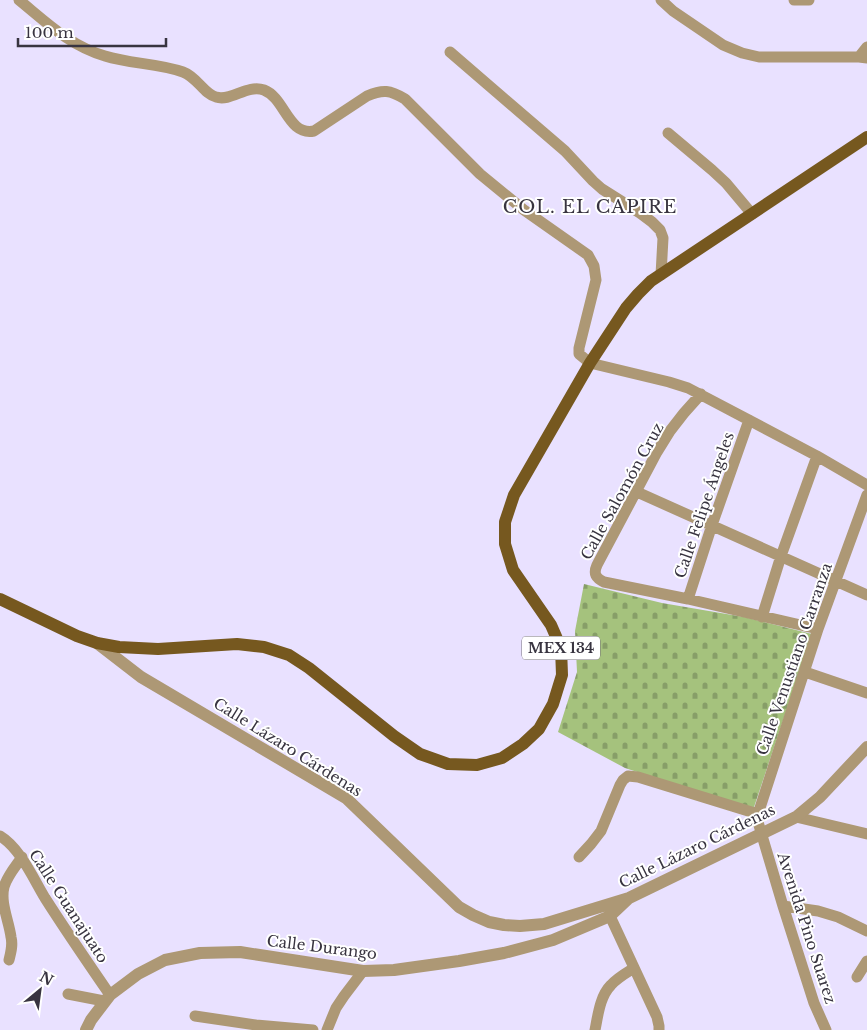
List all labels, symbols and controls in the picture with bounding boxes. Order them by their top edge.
scale bar [18,15,165,47]
text: 100 m [25,23,74,42]
district label: COL. EL CAPIRE [503,196,677,218]
street label: Calle Salomón Cruz [576,419,668,563]
street label: Calle Felipe Ángeles [670,429,738,581]
street label: Calle Venustiano Carranza [752,560,836,758]
road number: MEX 134 [522,636,600,660]
street label: Calle Lázaro Cárdenas [210,694,366,801]
street label: Calle Lázaro Cárdenas [616,800,778,892]
street label: Calle Guanajuato [25,846,113,966]
street label: Avenida Pino Suarez [773,849,840,1006]
street label: Calle Durango [266,931,378,963]
north arrow [15,965,65,1015]
text: N [36,968,56,990]

